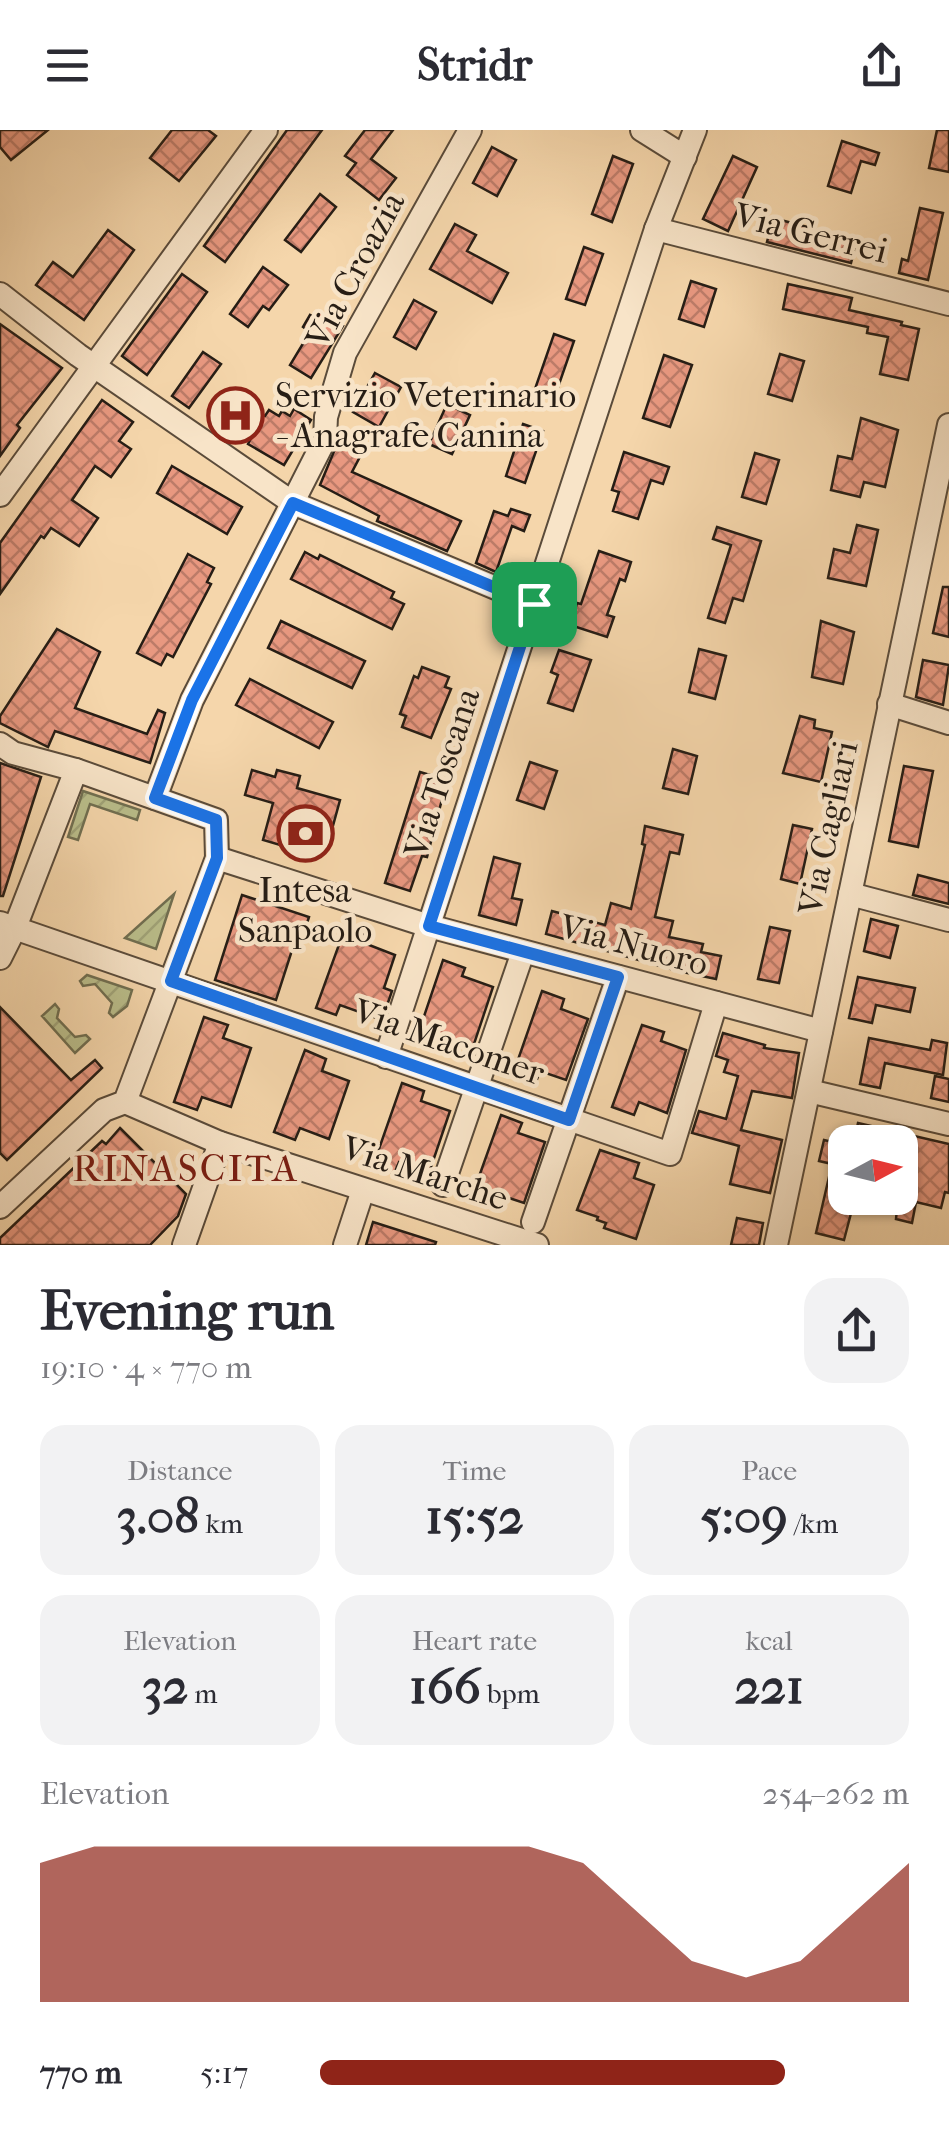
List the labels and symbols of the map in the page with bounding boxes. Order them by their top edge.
street label: Via Croazia [296,184,414,356]
street label: Via Gerrei [729,194,892,272]
place label: Servizio Veterinario - Anagrafe Canina [275,375,576,456]
hospital icon: Servizio Veterinario - Anagrafe Canina [206,385,266,445]
pin [492,562,577,647]
street label: Via Toscana [395,682,489,864]
street label: Via Cagliari [789,737,866,920]
bank icon: Intesa Sanpaolo [275,804,335,864]
place label: Intesa Sanpaolo [238,870,372,951]
street label: Via Nuoro [554,905,713,984]
street label: Via Macomer [347,990,550,1094]
north arrow [828,1125,918,1215]
street label: Via Marche [336,1127,513,1219]
district label: RINASCITA [73,1146,300,1191]

